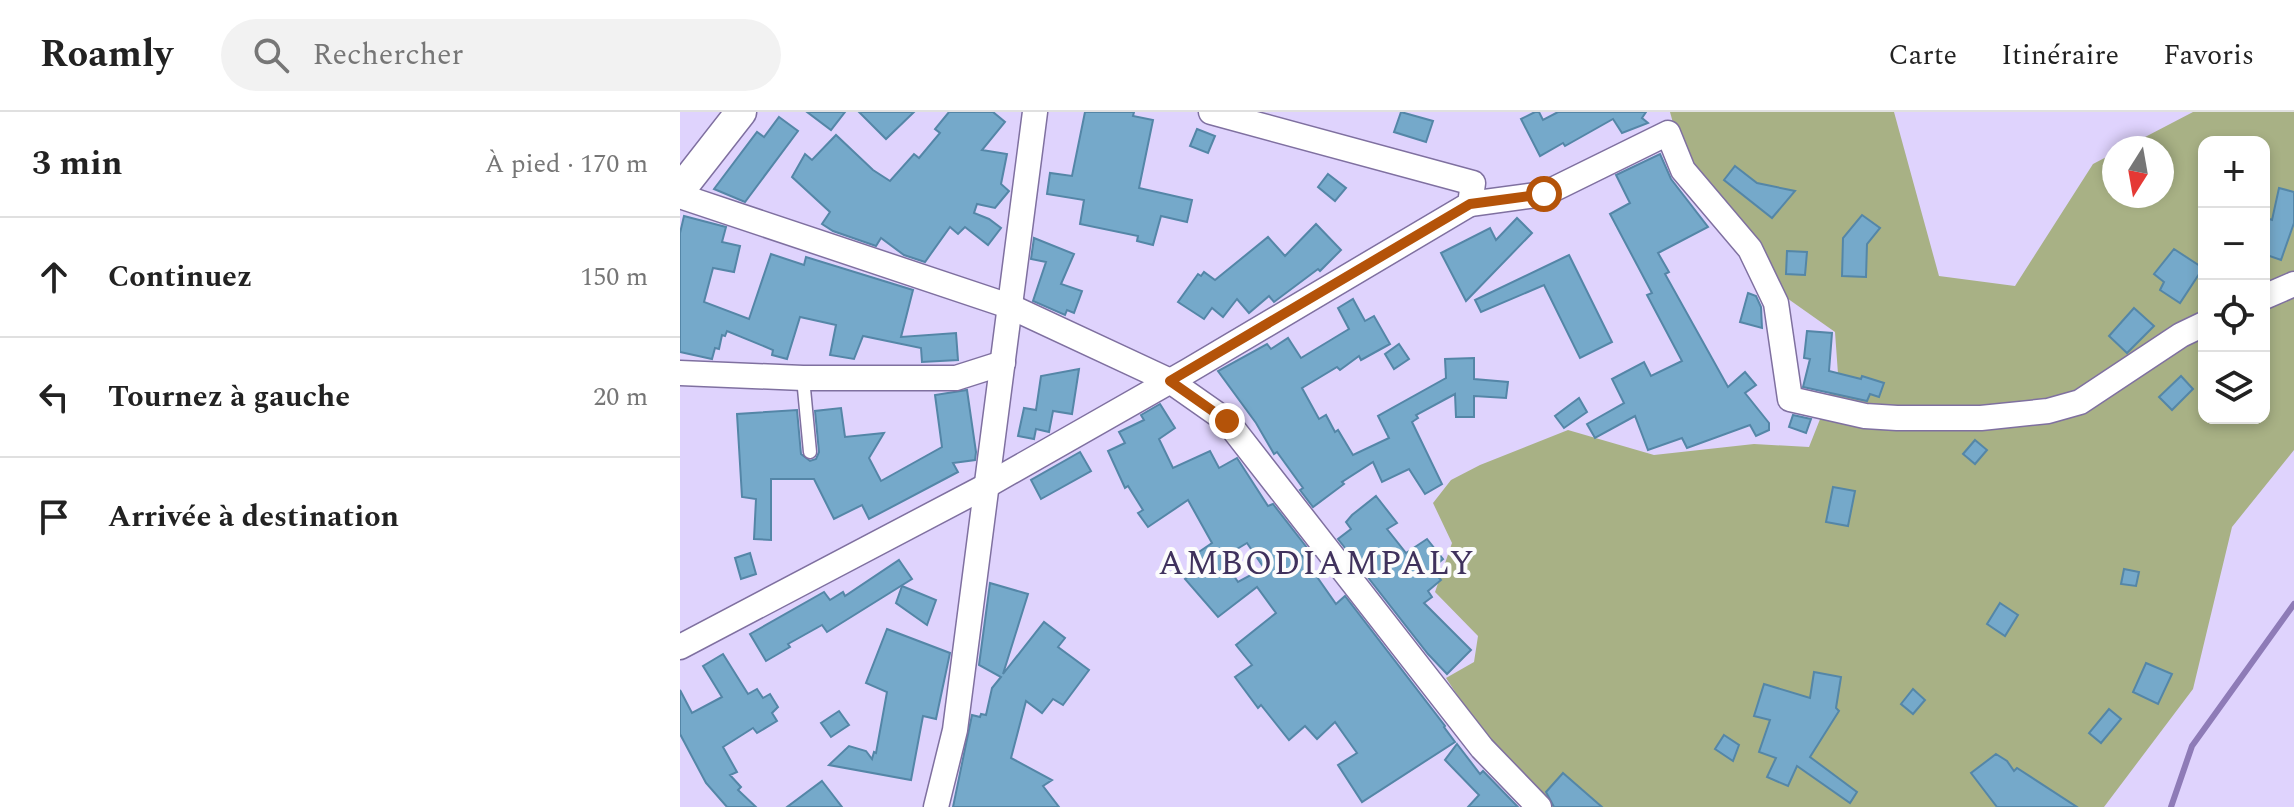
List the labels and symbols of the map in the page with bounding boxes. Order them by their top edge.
north arrow [2102,136,2174,208]
route start [1526,176,1562,212]
route end [1209,403,1245,439]
district label: AMBODIAMPALY [1158,538,1476,590]

